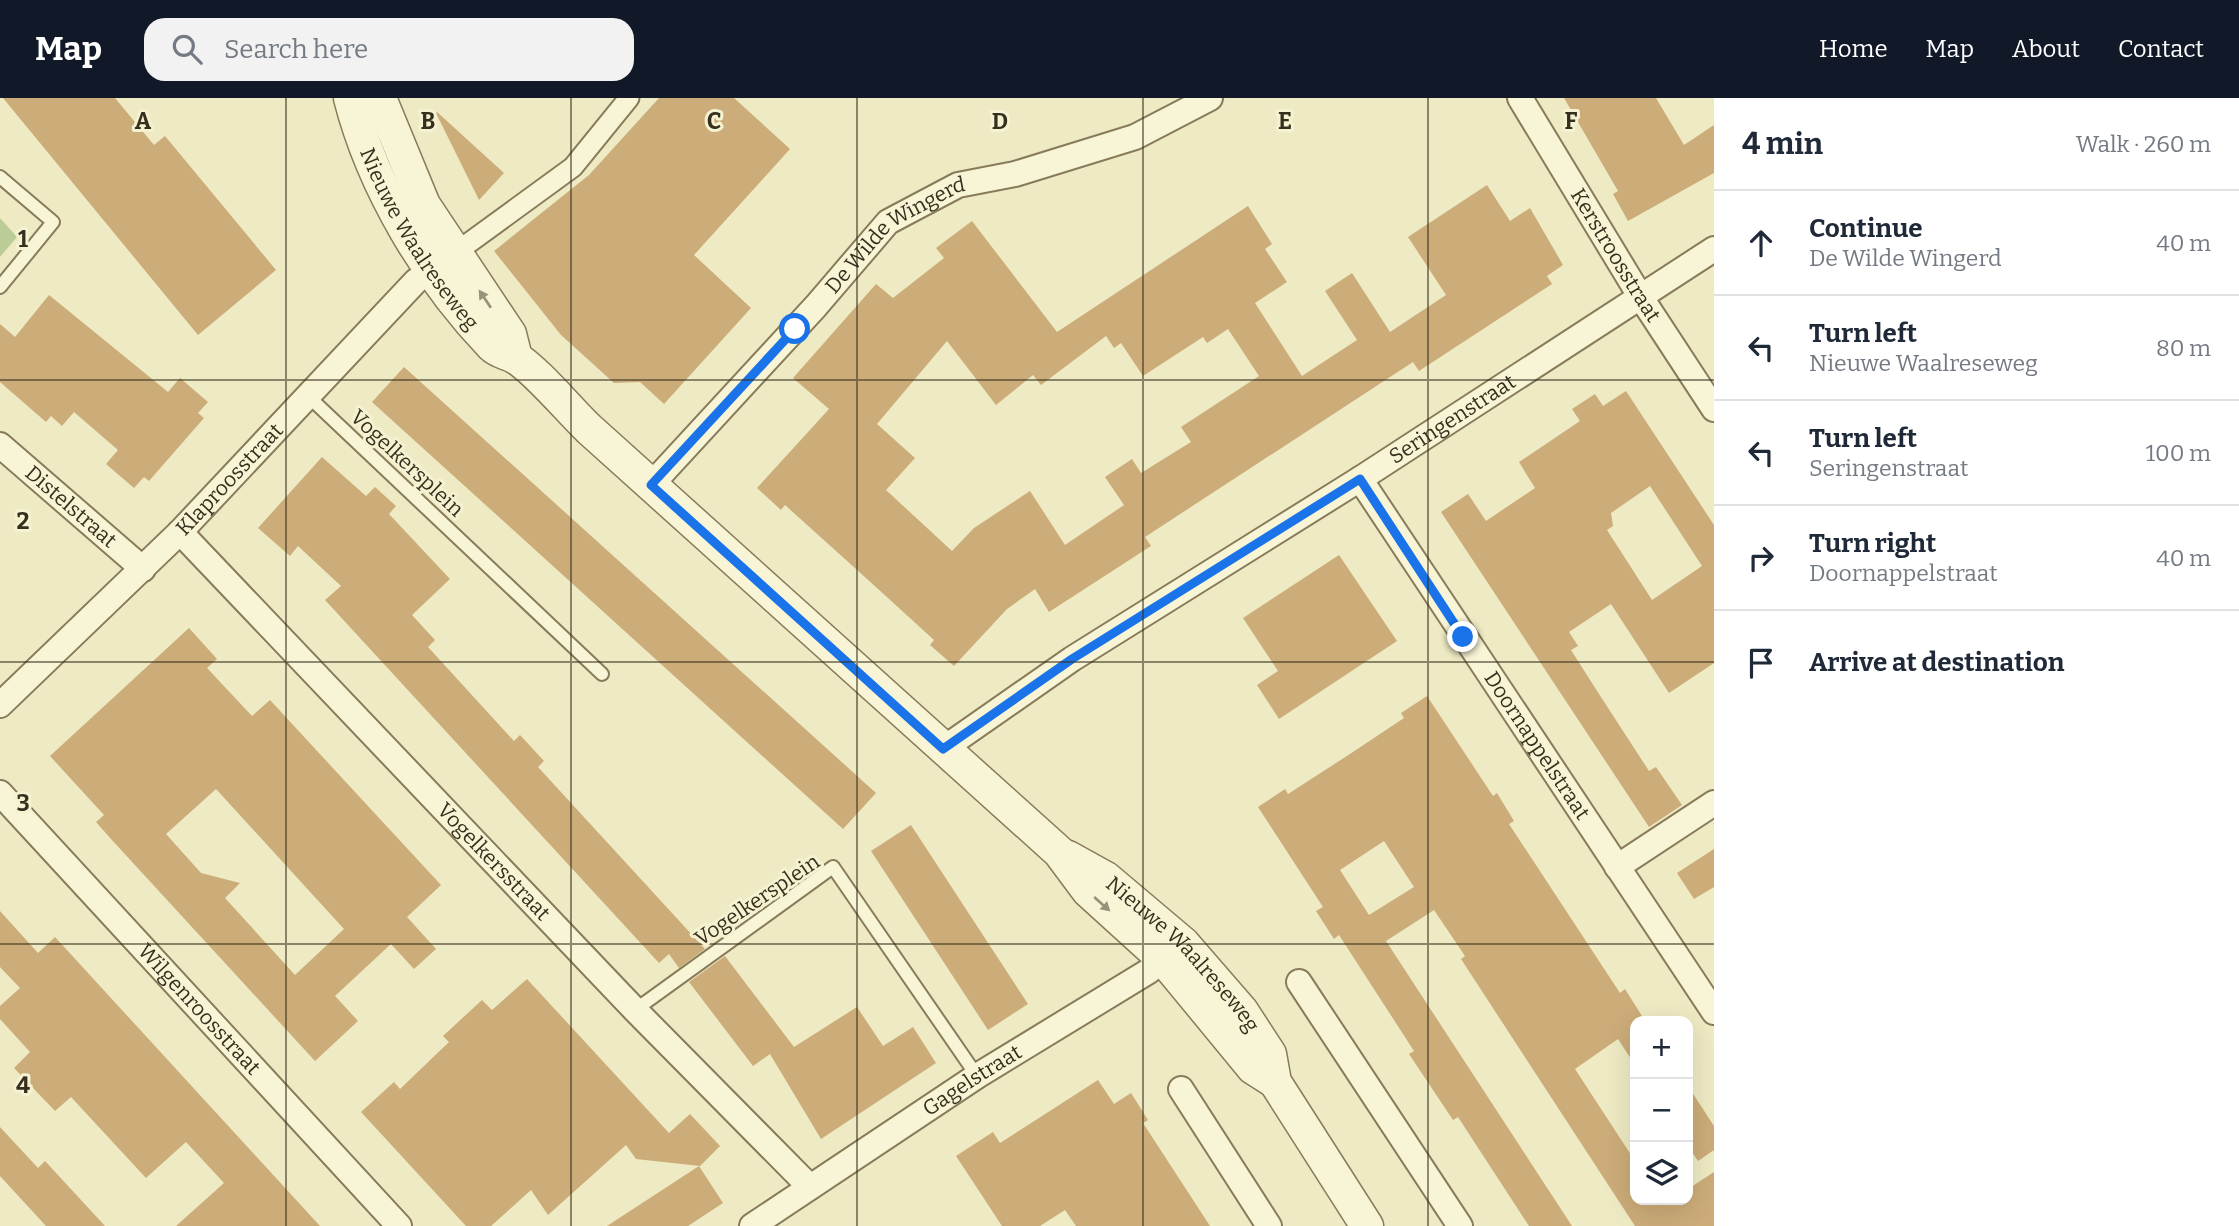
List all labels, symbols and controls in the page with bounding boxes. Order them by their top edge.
search box [144,18,634,81]
text: Map [35,29,102,69]
icon: search [168,30,206,68]
text: Search here [224,34,368,65]
text: Home [1819,35,1888,63]
text: Map [1926,35,1974,63]
text: About [2012,35,2080,63]
text: Contact [2118,35,2204,63]
text: A [135,107,152,135]
text: B [421,107,435,135]
text: C [707,107,721,135]
text: D [992,107,1008,135]
text: E [1278,107,1292,135]
text: F [1565,107,1578,135]
text: 4 min [1742,126,1823,162]
text: Walk · 260 m [2076,130,2211,158]
street label: Nieuwe Waalreseweg [354,144,484,335]
street label: De Wilde Wingerd [819,171,967,299]
street label: Kerstroosstraat [1565,184,1667,327]
text: Continue [1809,213,1923,244]
icon: ahead [1742,224,1780,262]
text: 1 [18,225,28,253]
text: 40 m [2156,229,2211,257]
text: De Wilde Wingerd [1809,244,2002,272]
one-way arrow [478,289,491,308]
route start [779,313,810,344]
text: Turn left [1809,318,1917,349]
icon: left [1742,329,1780,367]
text: 80 m [2156,334,2211,362]
text: Nieuwe Waalreseweg [1809,349,2038,377]
street label: Seringenstraat [1384,368,1521,470]
street label: Vogelkersplein [345,404,469,522]
street label: Klaproosstraat [171,417,289,541]
text: Turn left [1809,423,1917,454]
icon: left [1742,434,1780,472]
text: 100 m [2146,439,2211,467]
text: Seringenstraat [1809,454,1968,482]
street label: Distelstraat [20,460,122,554]
text: 2 [17,507,30,535]
text: Turn right [1809,528,1936,559]
icon: right [1742,539,1780,577]
text: 40 m [2156,544,2211,572]
text: Doornappelstraat [1809,559,1998,587]
route end [1447,621,1478,652]
icon: arrive [1742,644,1780,682]
text: Arrive at destination [1809,647,2064,678]
street label: Doornappelstraat [1479,667,1596,825]
text: 3 [16,789,30,817]
street label: Vogelkersstraat [432,797,556,926]
street label: Vogelkersplein [689,849,825,951]
street label: Nieuwe Waalreseweg [1101,871,1265,1037]
one-way arrow [1093,896,1110,912]
street label: Wilgenroosstraat [132,938,266,1080]
map controls [1630,1016,1693,1205]
button: + [1630,1016,1693,1079]
street label: Gagelstraat [918,1039,1027,1122]
text: 4 [16,1071,30,1099]
button: − [1630,1079,1693,1142]
button: layers [1630,1142,1693,1205]

